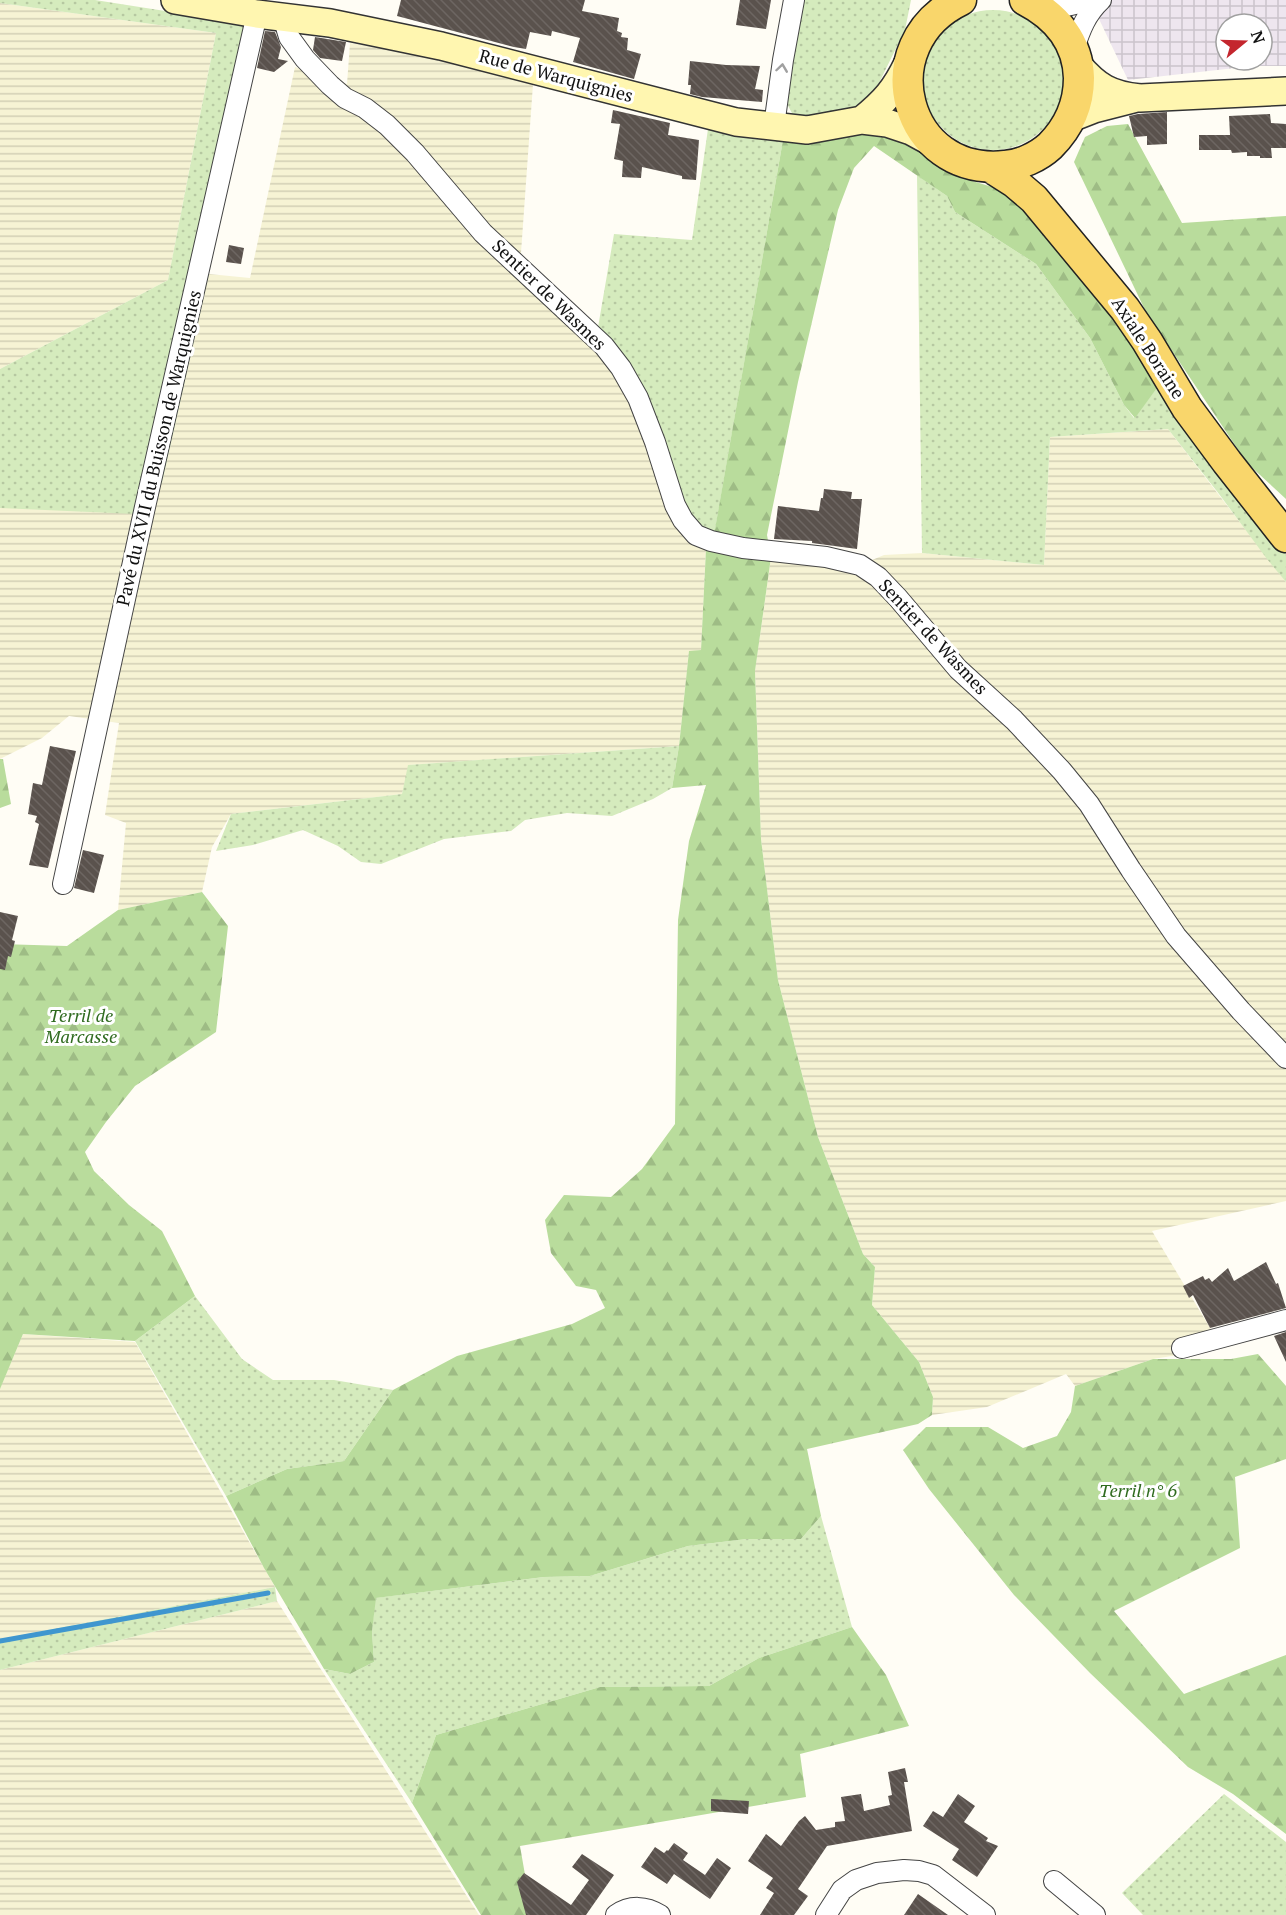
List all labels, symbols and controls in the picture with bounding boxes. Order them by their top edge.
north arrow [1214,12,1274,72]
text: N [1246,28,1271,46]
street label: Rue de Warquignies [477,43,636,107]
one-way arrow [775,64,787,73]
street label: Sentier de Wasmes [487,233,612,355]
street label: Pavé du XVII du Buisson de Warquignies [110,288,206,608]
street label: Axiale Boraine [1107,292,1191,403]
street label: Sentier de Wasmes [874,573,994,699]
park label: Terril de Marcasse [44,1003,117,1048]
park label: Terril n° 6 [1099,1478,1178,1502]

